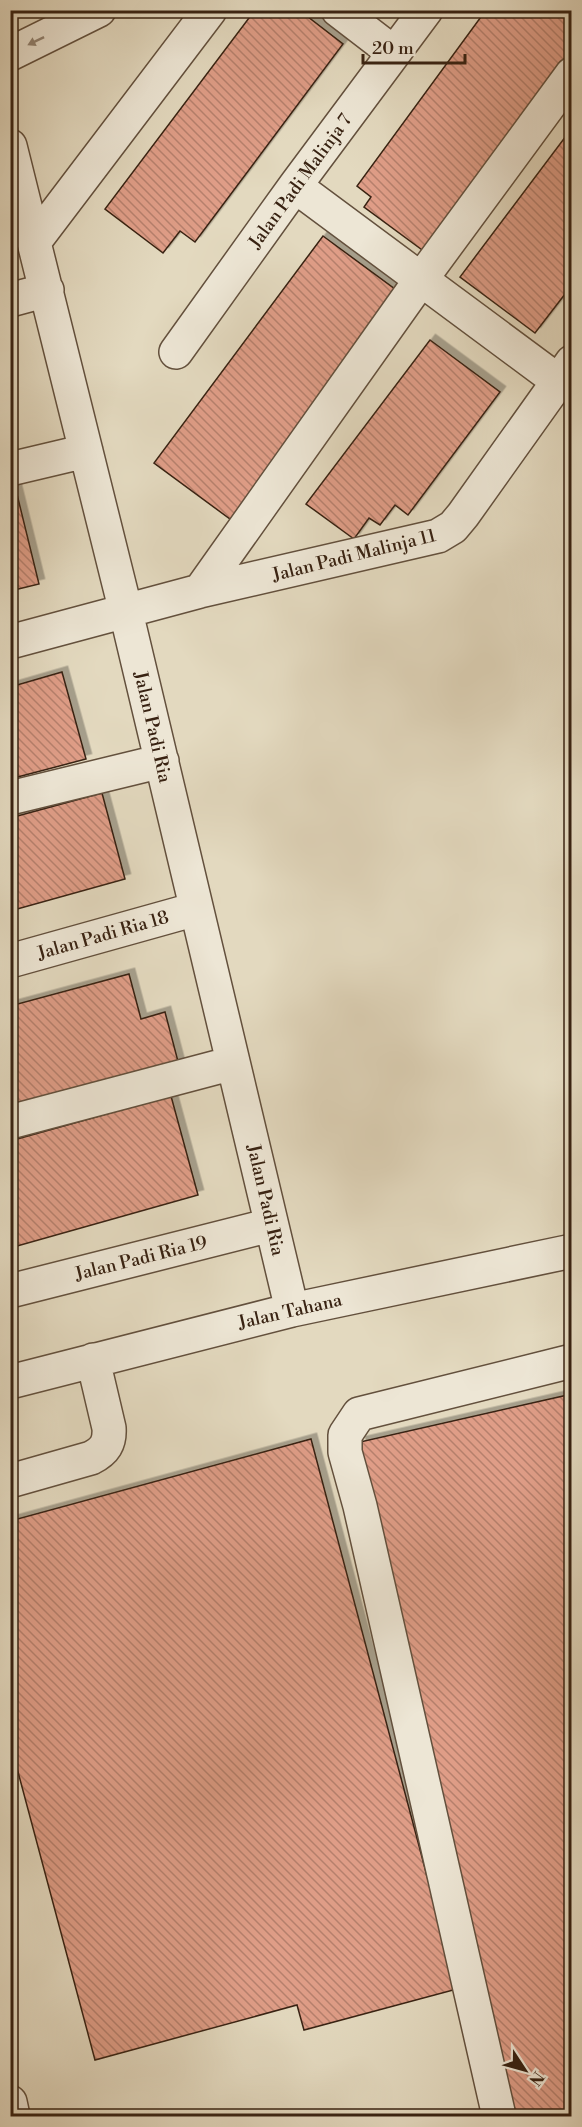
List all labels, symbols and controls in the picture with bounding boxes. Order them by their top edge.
scale bar [363,27,465,65]
one-way arrow [27,37,44,46]
text: 20 m [372,37,414,60]
street label: Jalan Padi Malinja 7 [243,109,357,254]
street label: Jalan Padi Malinja 11 [269,524,439,587]
street label: Jalan Padi Ria [128,668,177,786]
street label: Jalan Padi Ria 18 [34,906,171,965]
street label: Jalan Padi Ria [241,1141,290,1259]
street label: Jalan Padi Ria 19 [72,1231,210,1286]
street label: Jalan Tahana [235,1288,345,1335]
north arrow [495,2040,555,2100]
text: N [524,2067,548,2090]

